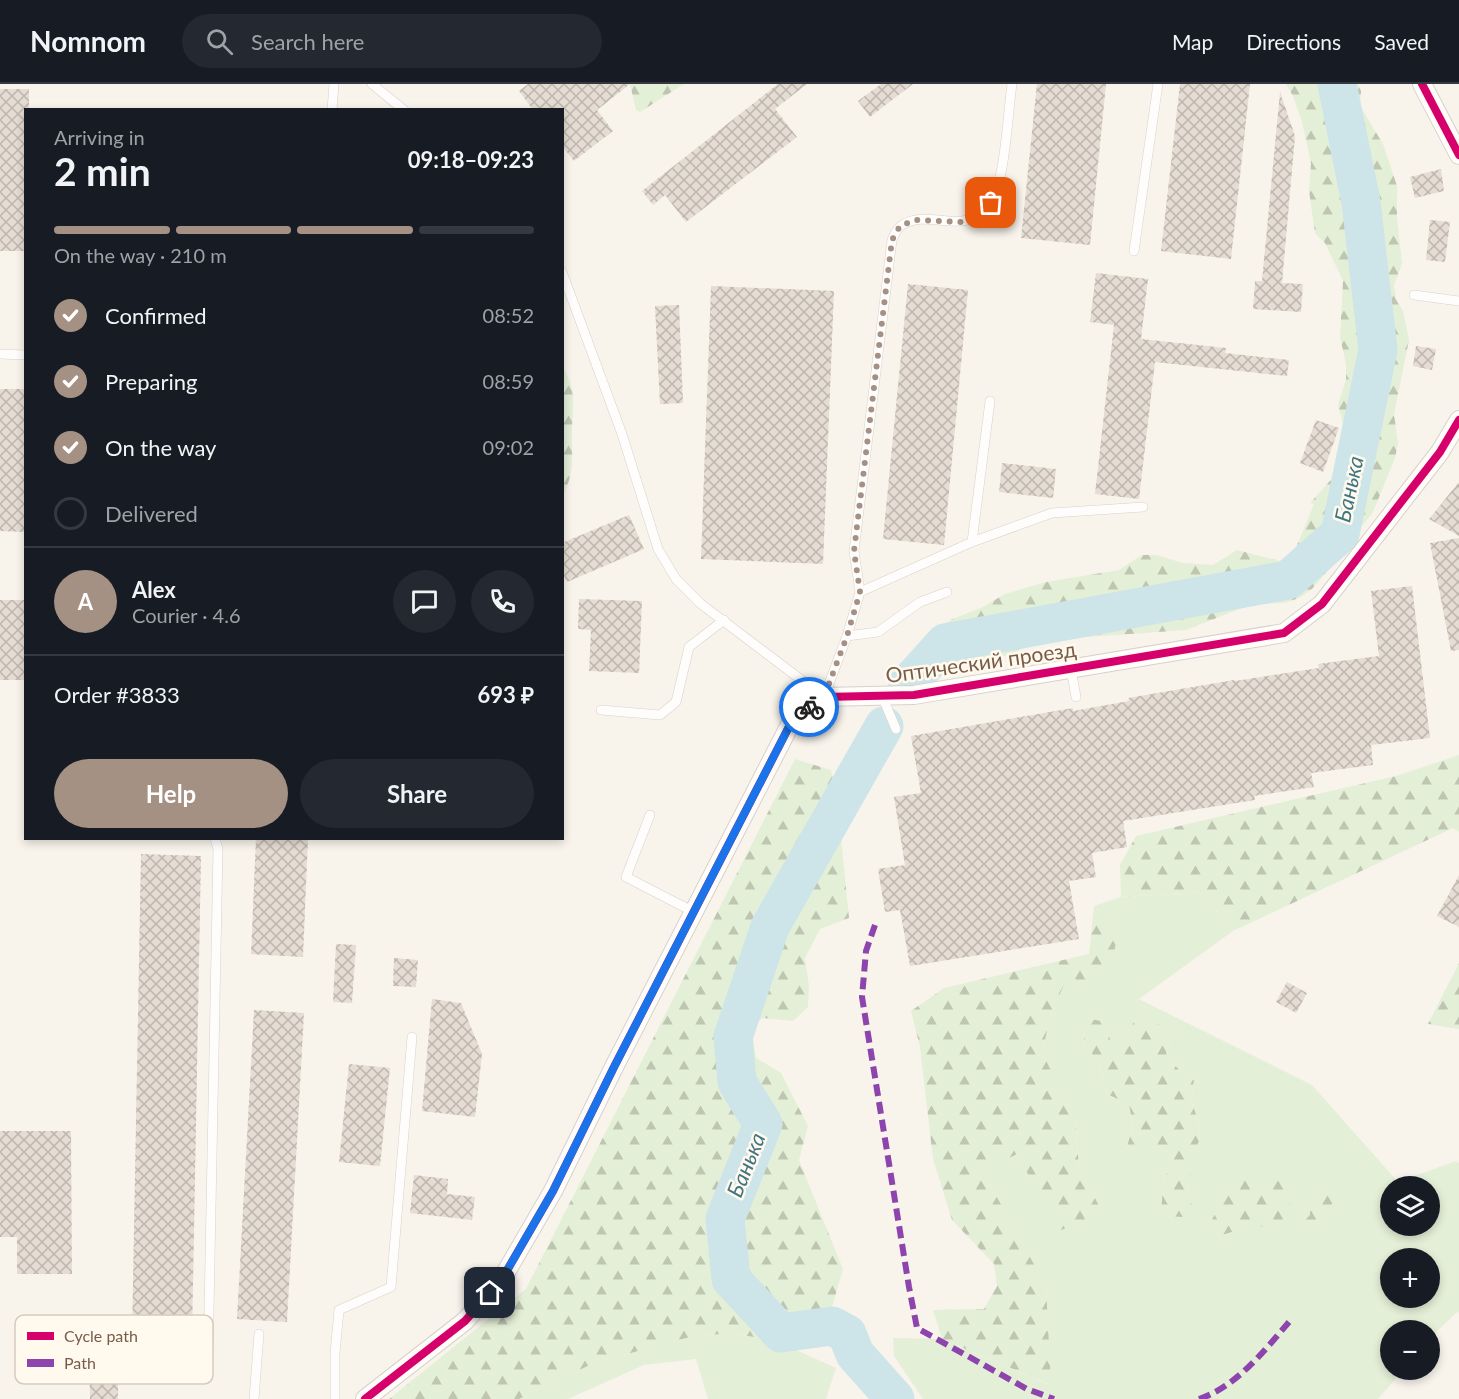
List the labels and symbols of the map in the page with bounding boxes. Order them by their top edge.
pin [965,177,1016,228]
water label: Банька [1328,453,1369,524]
street label: Оптический проезд [884,636,1078,687]
courier [779,677,839,737]
water label: Банька [720,1129,771,1201]
pin [464,1267,515,1318]
legend [15,1315,213,1384]
text: Cycle path [64,1326,138,1345]
text: Path [64,1353,96,1372]

